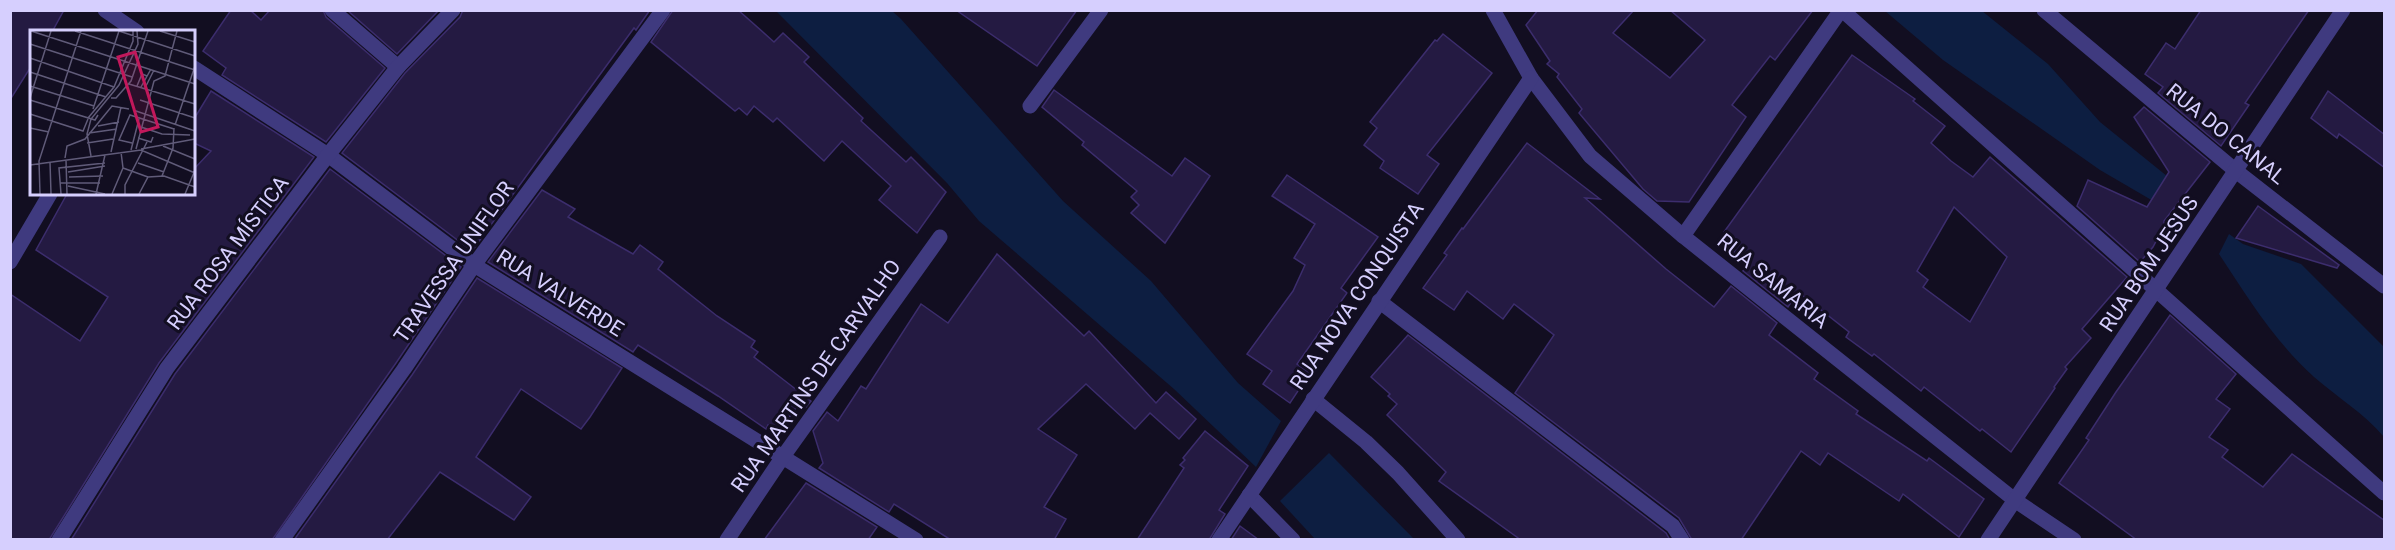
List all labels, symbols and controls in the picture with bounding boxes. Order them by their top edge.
inset map [30,30,195,195]
street label: RUA DO CANAL [2162,79,2290,189]
street label: RUA ROSA MÍSTICA [162,171,294,335]
street label: TRAVESSA UNIFLOR [389,177,519,347]
street label: RUA BOM JESUS [2095,192,2203,336]
street label: RUA NOVA CONQUISTA [1285,198,1429,394]
street label: RUA SAMARIA [1713,229,1834,333]
street label: RUA VALVERDE [492,244,628,342]
street label: RUA MARTINS DE CARVALHO [726,255,906,497]

